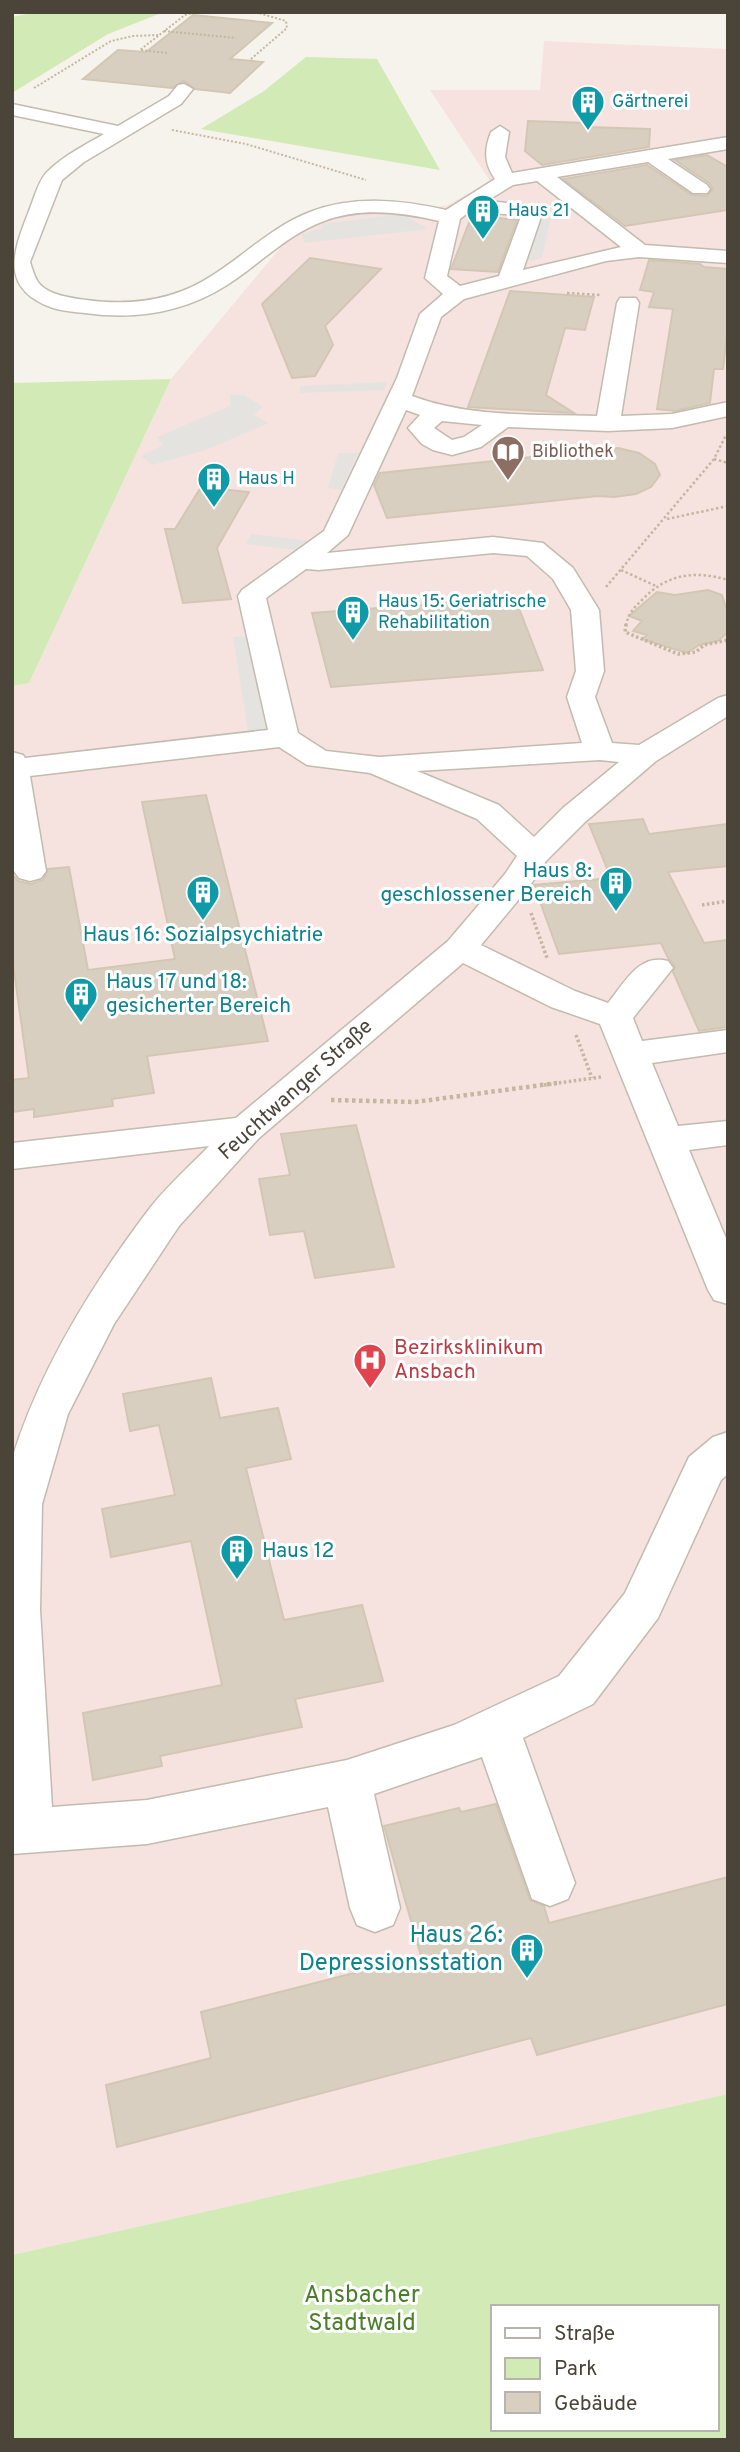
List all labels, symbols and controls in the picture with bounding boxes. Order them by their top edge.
building icon: Gärtnerei [569,83,607,132]
place label: Gärtnerei [612,91,688,114]
building icon: Haus 21 [464,192,502,241]
place label: Haus 21 [508,200,570,223]
library icon: Bibliothek [489,433,527,482]
place label: Bibliothek [532,441,614,464]
building icon: Haus H [195,460,233,509]
place label: Haus H [238,468,295,491]
place label: Haus 15: Geriatrische Rehabilitation [378,591,546,635]
building icon: Haus 15: Geriatrische Rehabilitation [334,593,372,642]
place label: Haus 8: geschlossener Bereich [380,858,592,909]
building icon: Haus 8: geschlossener Bereich [597,864,635,913]
building icon: Haus 16: Sozialpsychiatrie [184,873,222,922]
place label: Haus 16: Sozialpsychiatrie [83,922,323,949]
place label: Haus 17 und 18: gesicherter Bereich [106,969,291,1020]
building icon: Haus 17 und 18: gesicherter Bereich [62,975,100,1024]
street label: Feuchtwanger Straße [213,1014,379,1166]
place label: Bezirksklinikum Ansbach [394,1335,543,1386]
hospital icon: Bezirksklinikum Ansbach [351,1341,389,1390]
building icon: Haus 12 [218,1532,256,1581]
place label: Haus 12 [262,1538,334,1565]
place label: Haus 26: Depressionsstation [299,1921,503,1979]
building icon: Haus 26: Depressionsstation [508,1931,546,1980]
park label: Ansbacher Stadtwald [304,2281,420,2339]
legend [491,2305,719,2431]
text: Straße [554,2321,615,2348]
text: Park [554,2356,597,2383]
text: Gebäude [554,2391,637,2418]

